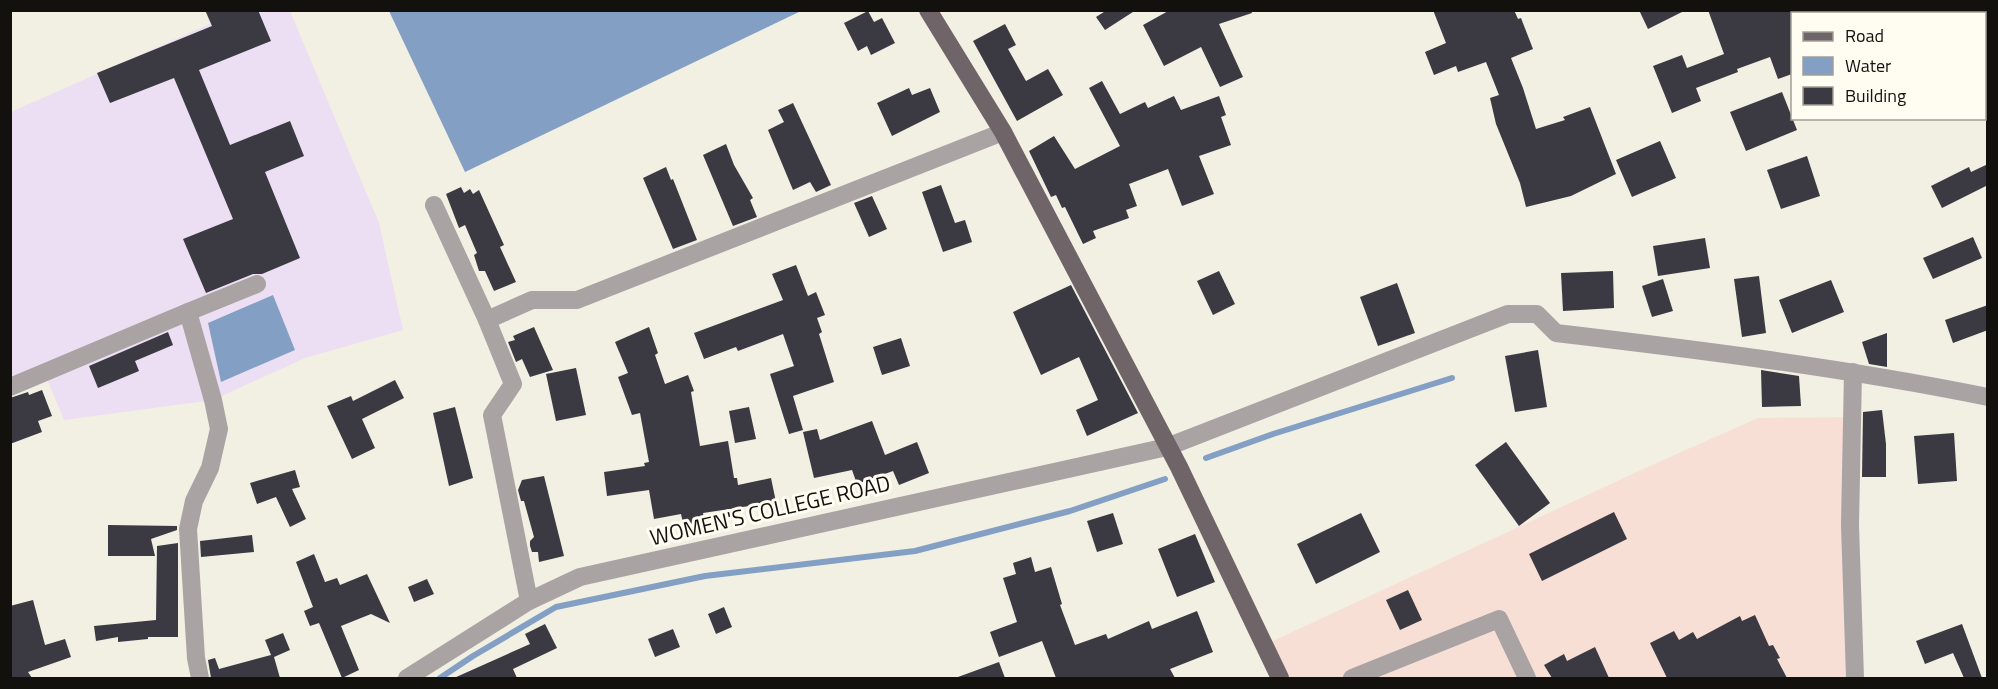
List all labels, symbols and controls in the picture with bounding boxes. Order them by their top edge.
legend [1791,12,1986,120]
text: Road [1845,22,1884,49]
text: Water [1845,52,1891,79]
text: Building [1845,82,1906,109]
street label: WOMEN'S COLLEGE ROAD [646,466,894,554]

